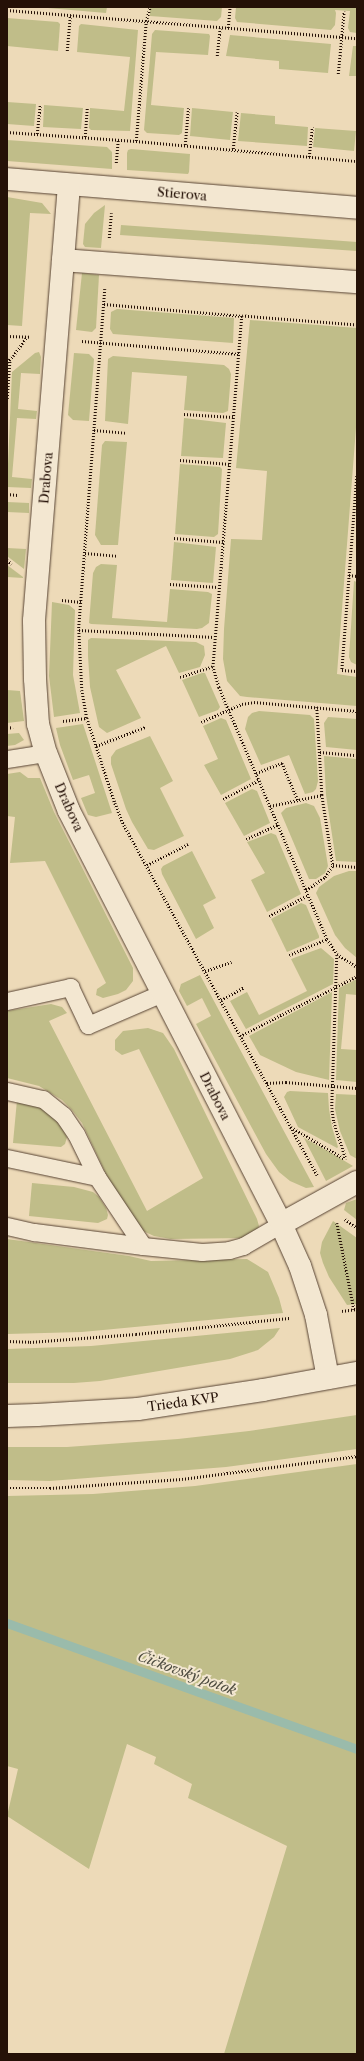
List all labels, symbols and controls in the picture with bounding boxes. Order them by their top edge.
street label: Stierova [156,184,208,204]
street label: Drabova [36,452,56,504]
street label: Drabova [51,780,87,834]
street label: Drabova [196,1069,234,1123]
street label: Trieda KVP [146,1389,220,1415]
water label: Čičkovský potok [136,1647,238,1699]

